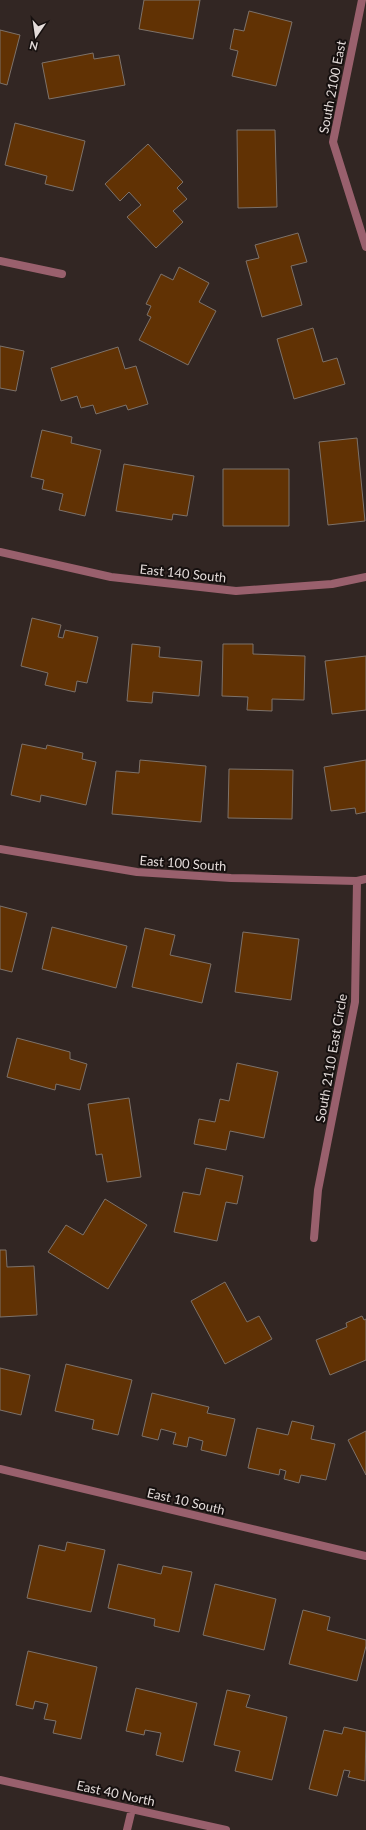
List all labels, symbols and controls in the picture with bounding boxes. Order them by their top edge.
north arrow [16,16,56,56]
text: N [28,39,39,54]
street label: South 2100 East [315,39,349,135]
street label: East 140 South [139,560,227,586]
street label: East 100 South [139,852,227,874]
street label: South 2110 East Circle [312,992,350,1124]
street label: East 10 South [145,1484,227,1518]
street label: East 40 North [75,1777,157,1809]

